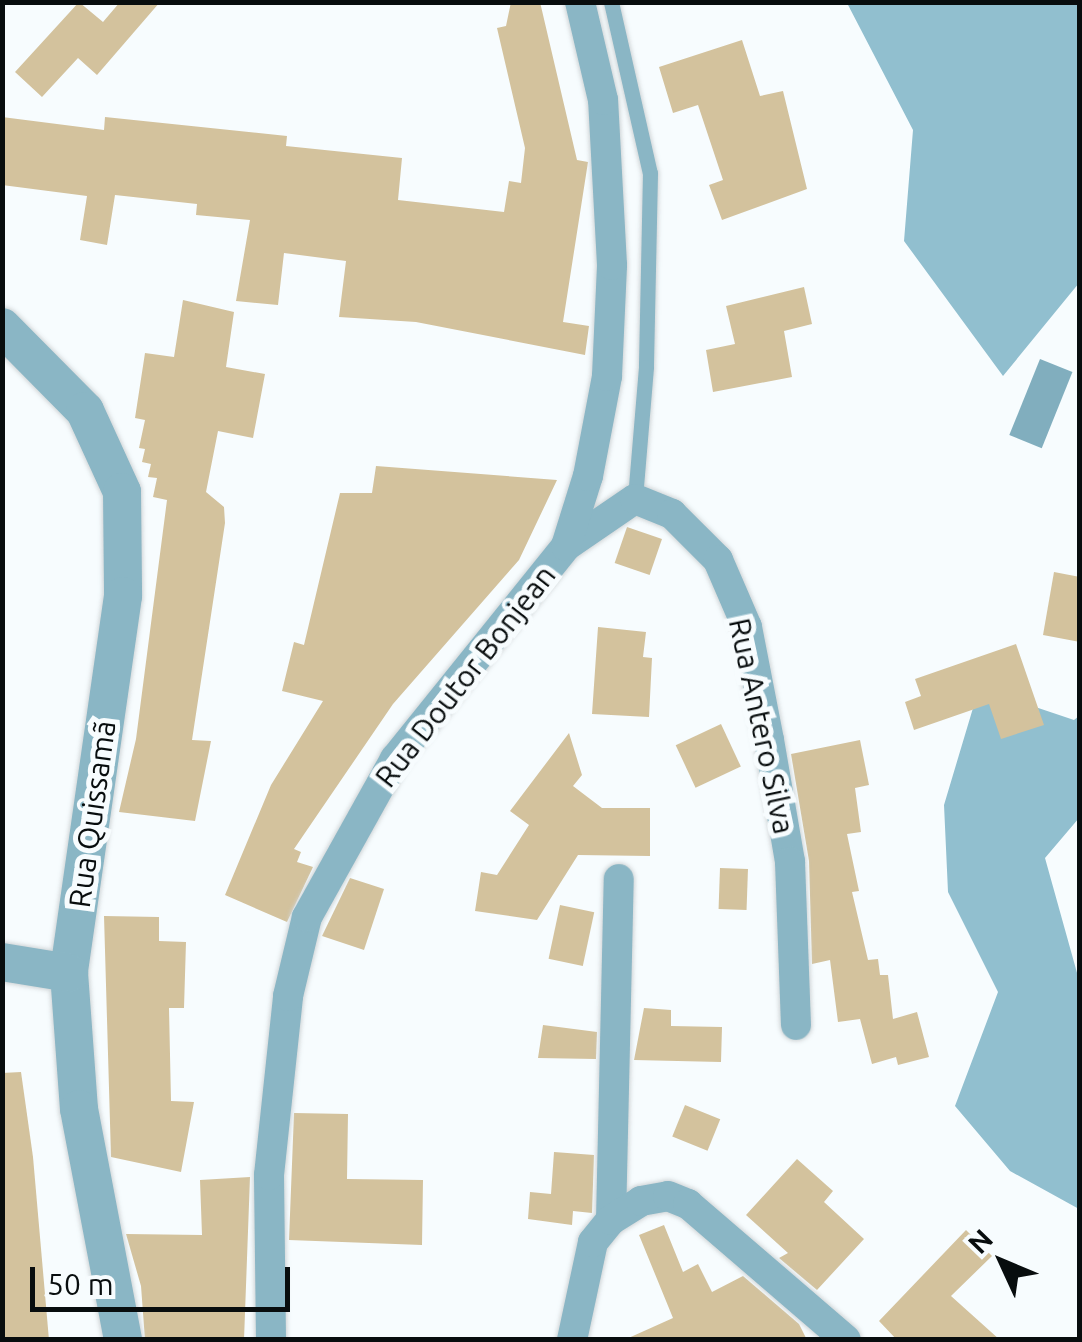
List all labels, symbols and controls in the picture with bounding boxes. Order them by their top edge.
street label: Rua Doutor Bonjean [367,558,563,794]
street label: Rua Antero Silva [722,615,802,837]
street label: Rua Quissamã [61,718,123,910]
north arrow [952,1212,1052,1312]
text: N [962,1223,998,1259]
scale bar [35,1247,295,1309]
text: 50 m [47,1267,114,1301]

